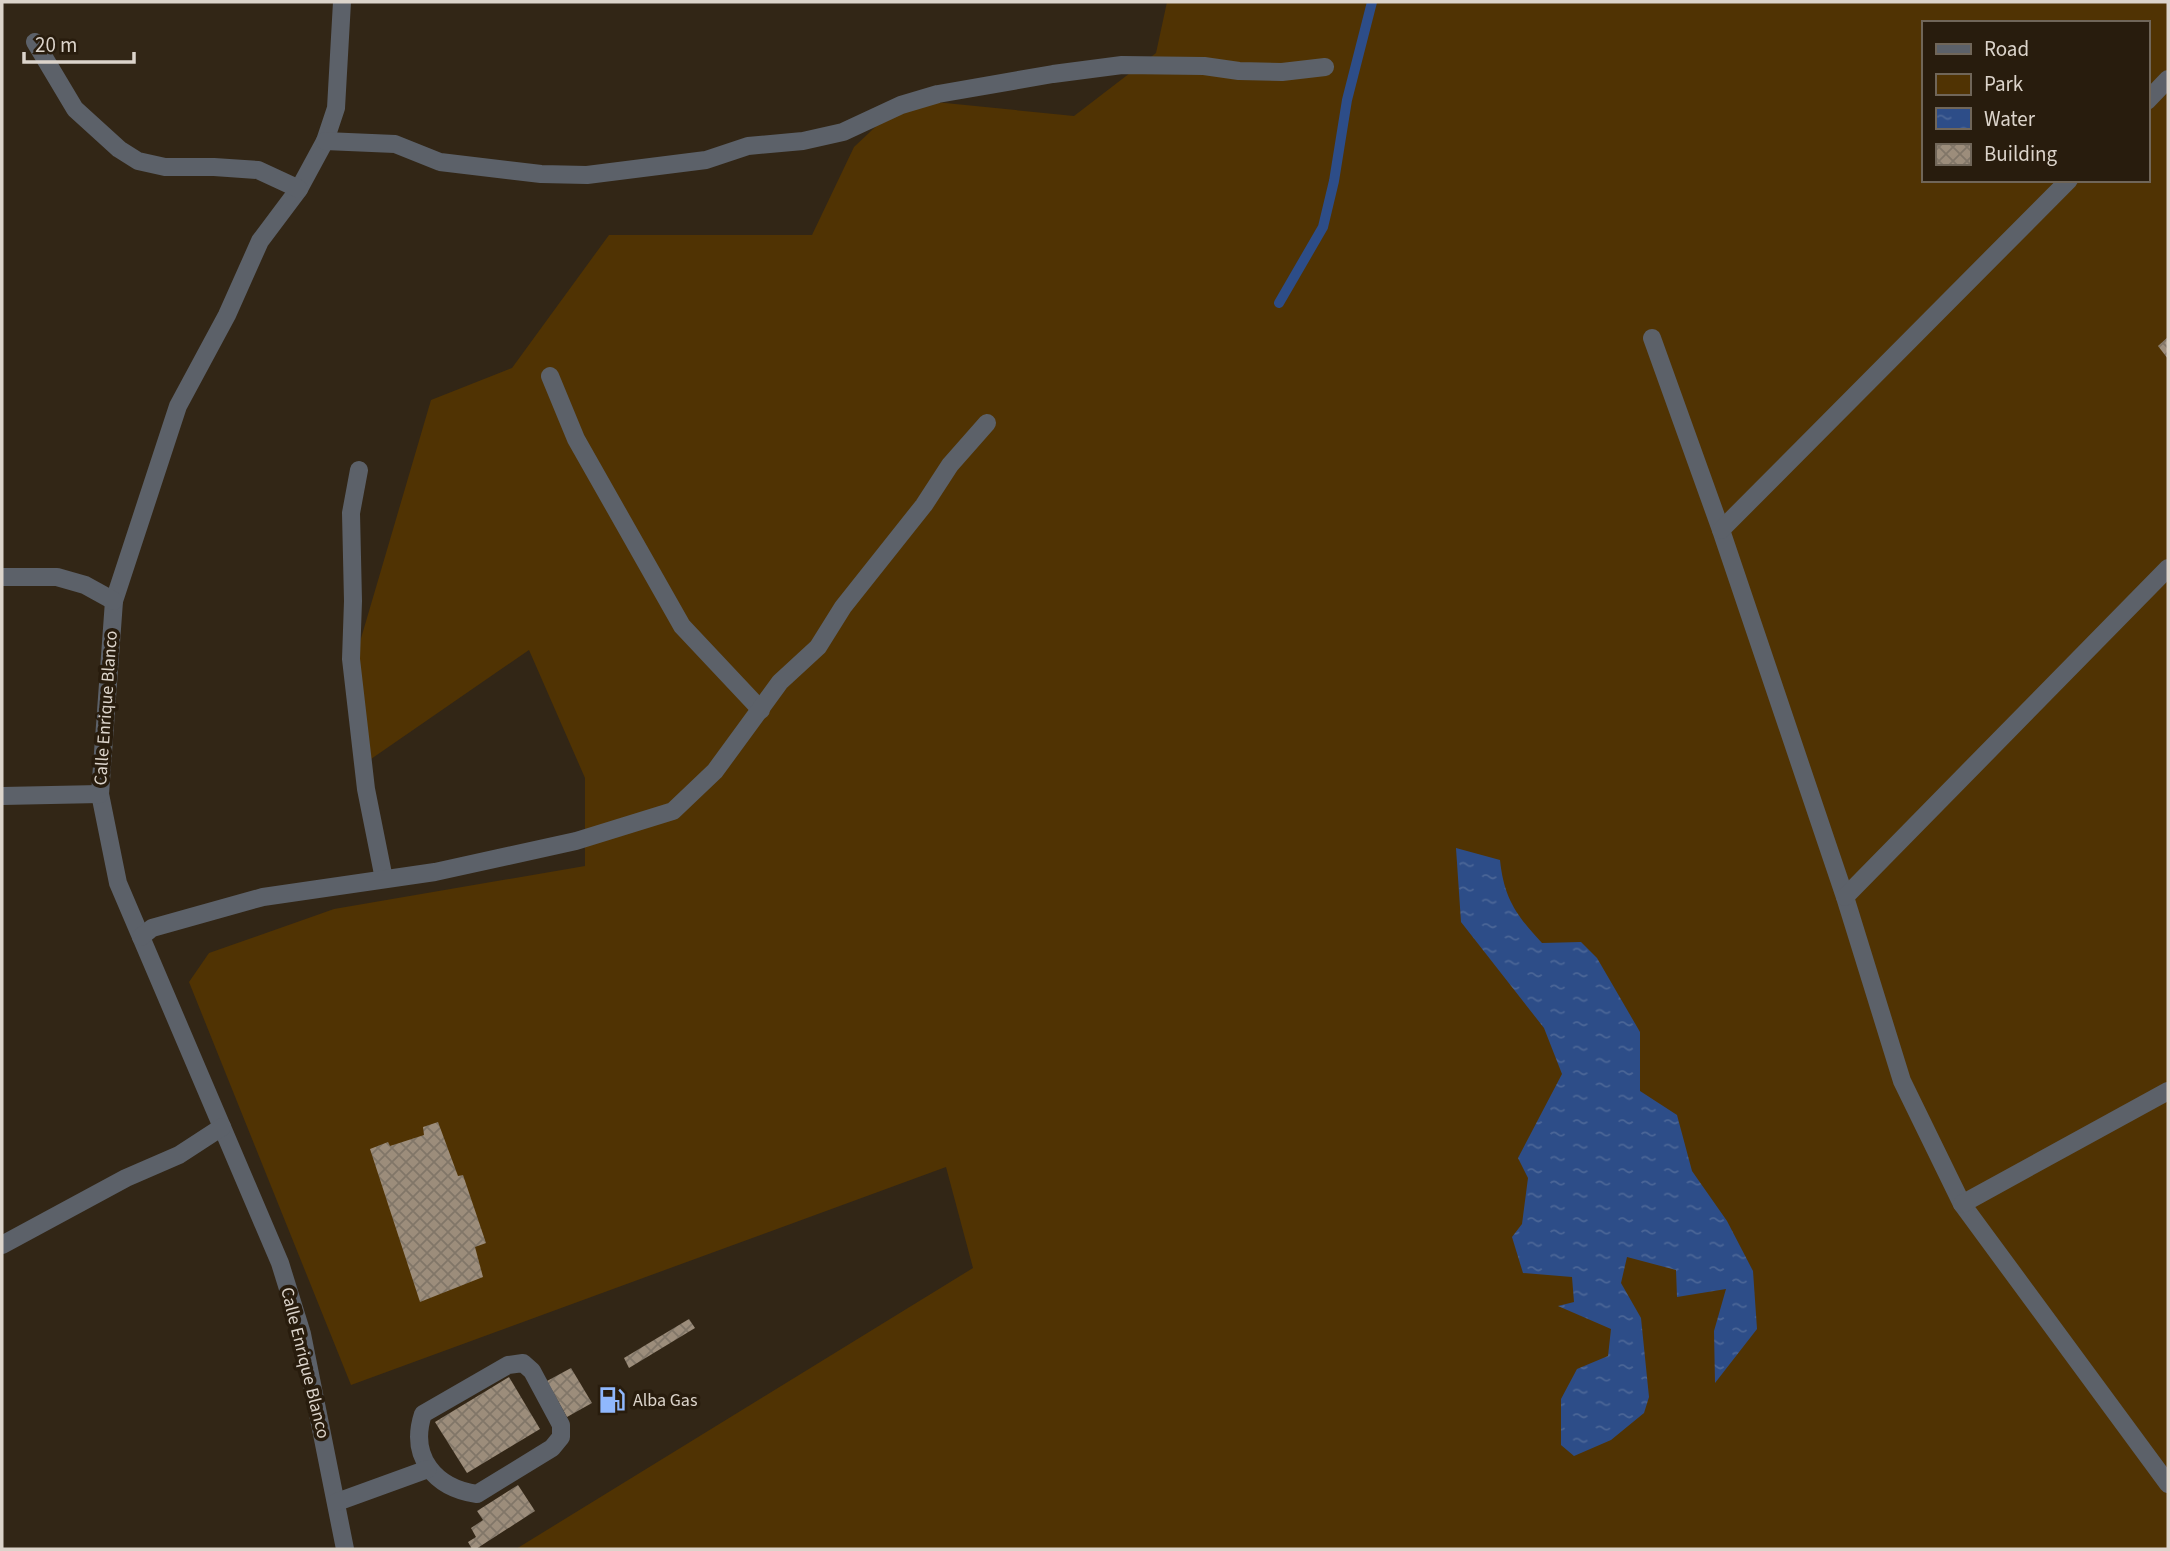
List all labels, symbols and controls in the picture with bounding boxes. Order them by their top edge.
scale bar [24,21,135,65]
legend [1922,21,2149,182]
text: 20 m [35,30,77,60]
text: Road [1984,34,2029,64]
text: Park [1984,69,2024,99]
text: Water [1984,104,2036,134]
text: Building [1984,139,2058,169]
street label: Calle Enrique Blanco [88,630,124,786]
street label: Calle Enrique Blanco [274,1285,336,1441]
fuel station icon: Alba Gas [597,1385,627,1415]
place label: Alba Gas [633,1388,697,1413]

